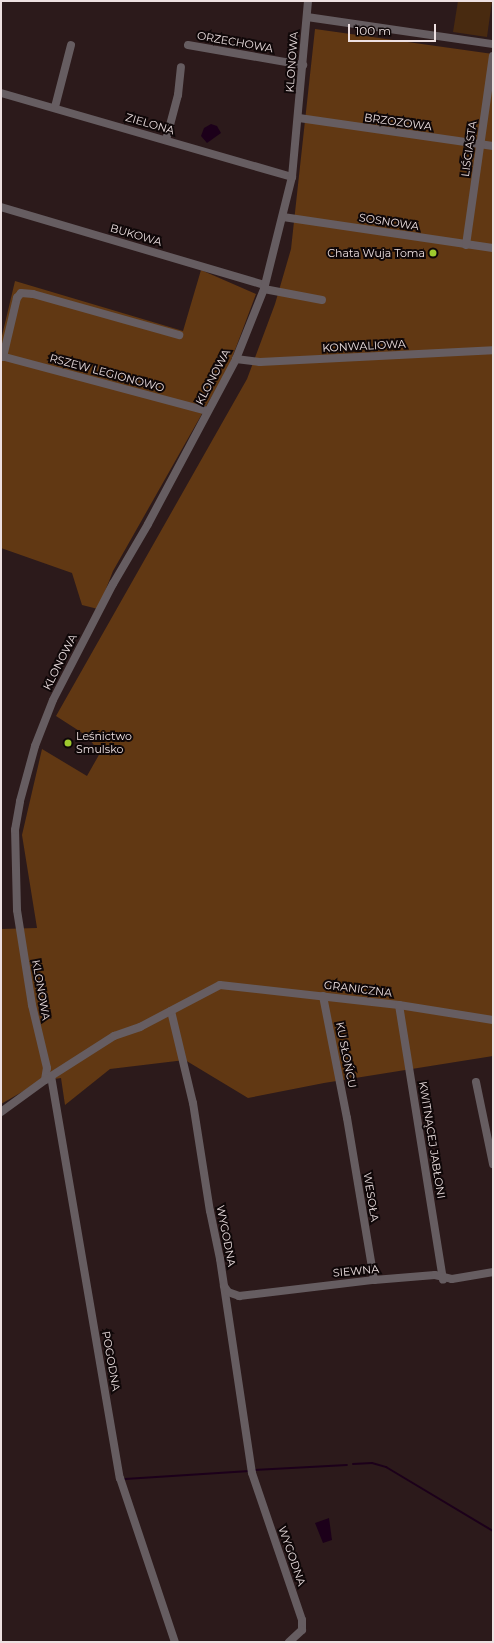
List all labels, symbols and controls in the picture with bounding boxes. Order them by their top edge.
scale bar [350,16,438,42]
text: 100 m [355,23,391,38]
street label: ORZECHOWA [196,29,274,55]
street label: KLONOWA [283,31,301,93]
street label: ZIELONA [124,111,176,137]
street label: BRZOZOWA [363,111,433,133]
street label: LIŚCIASTA [459,120,479,178]
street label: SOSNOWA [358,211,420,233]
street label: BUKOWA [109,221,163,249]
place label: Chata Wuja Toma [327,246,425,260]
marker: Chata Wuja Toma [428,248,438,258]
street label: KONWALIOWA [322,337,406,355]
street label: KLONOWA [193,347,233,407]
street label: RSZEW LEGIONOWO [48,351,166,395]
street label: KLONOWA [40,632,80,692]
place label: Leśnictwo Smulsko [76,730,132,756]
marker: Leśnictwo Smulsko [63,738,73,748]
street label: KLONOWA [29,959,53,1021]
street label: GRANICZNA [323,978,393,1000]
street label: KU SŁOŃCU [333,1021,359,1089]
street label: KWITNĄCEJ JABŁONI [416,1080,448,1200]
street label: WESOŁA [361,1171,381,1223]
street label: WYGODNA [214,1204,238,1268]
street label: SIEWNA [332,1262,380,1280]
street label: POGODNA [99,1330,123,1392]
street label: WYGODNA [276,1524,308,1588]

